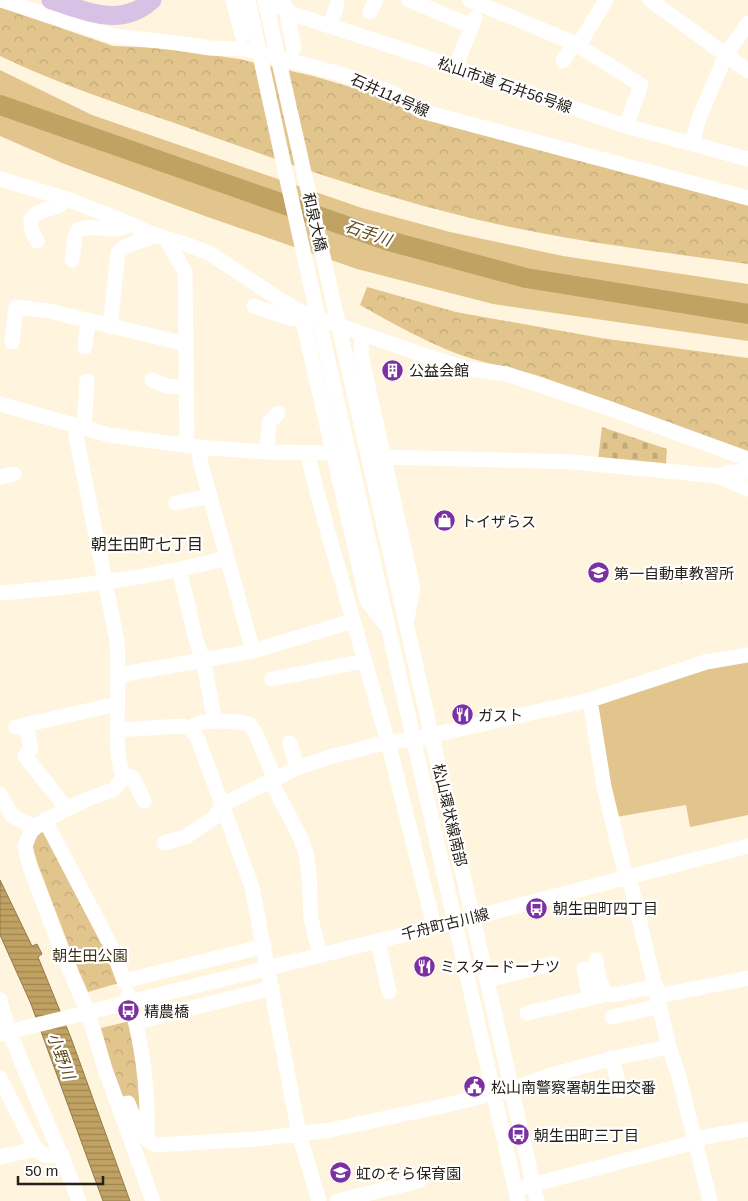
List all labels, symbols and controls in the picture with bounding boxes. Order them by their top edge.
street label: 松山市道 石井56号線 [436,54,574,116]
street label: 石井114号線 [348,70,432,120]
street label: 和泉大橋 [300,191,330,253]
water label: 石手川 [343,217,395,249]
building icon: 公益会館 [381,358,405,382]
place label: 公益会館 [409,362,469,379]
shop icon: トイザらス [433,509,457,533]
place label: トイザらス [461,513,536,530]
district label: 朝生田町七丁目 [91,536,203,553]
school or university icon: 第一自動車教習所 [586,561,610,585]
place label: 第一自動車教習所 [614,565,734,582]
restaurant icon: ガスト [450,703,474,727]
place label: ガスト [478,707,523,724]
street label: 松山環状線南部 [430,762,470,868]
bus stop icon: 朝生田町四丁目 [525,896,549,920]
place label: 朝生田町四丁目 [553,900,658,917]
street label: 千舟町古川線 [399,905,491,943]
park label: 朝生田公園 [52,947,128,964]
restaurant icon: ミスタードーナツ [412,954,436,978]
place label: ミスタードーナツ [440,958,560,975]
bus stop icon: 精農橋 [116,999,140,1023]
place label: 精農橋 [144,1003,189,1020]
water label: 小野川 [44,1031,78,1083]
public building icon: 松山南警察署朝生田交番 [463,1075,487,1099]
place label: 松山南警察署朝生田交番 [491,1079,656,1096]
bus stop icon: 朝生田町三丁目 [506,1123,530,1147]
place label: 朝生田町三丁目 [534,1127,639,1144]
scale bar [18,1154,102,1186]
school or university icon: 虹のそら保育園 [328,1161,352,1185]
text: 50 m [25,1162,58,1179]
place label: 虹のそら保育園 [356,1165,461,1182]

